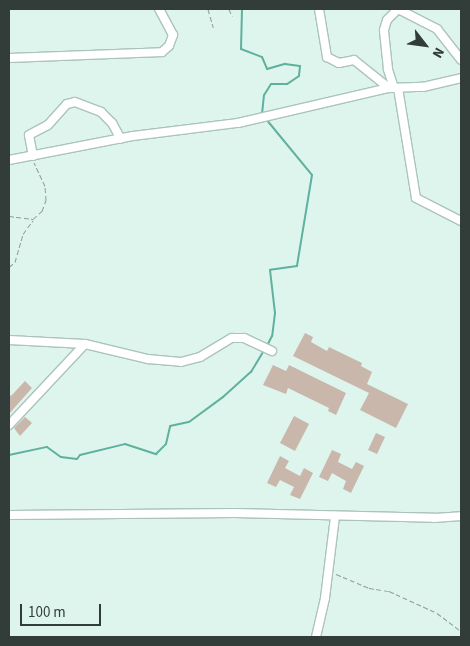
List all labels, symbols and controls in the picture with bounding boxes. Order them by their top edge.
north arrow [400,20,450,70]
text: N [427,43,449,62]
scale bar [22,594,104,626]
text: 100 m [28,602,66,623]

